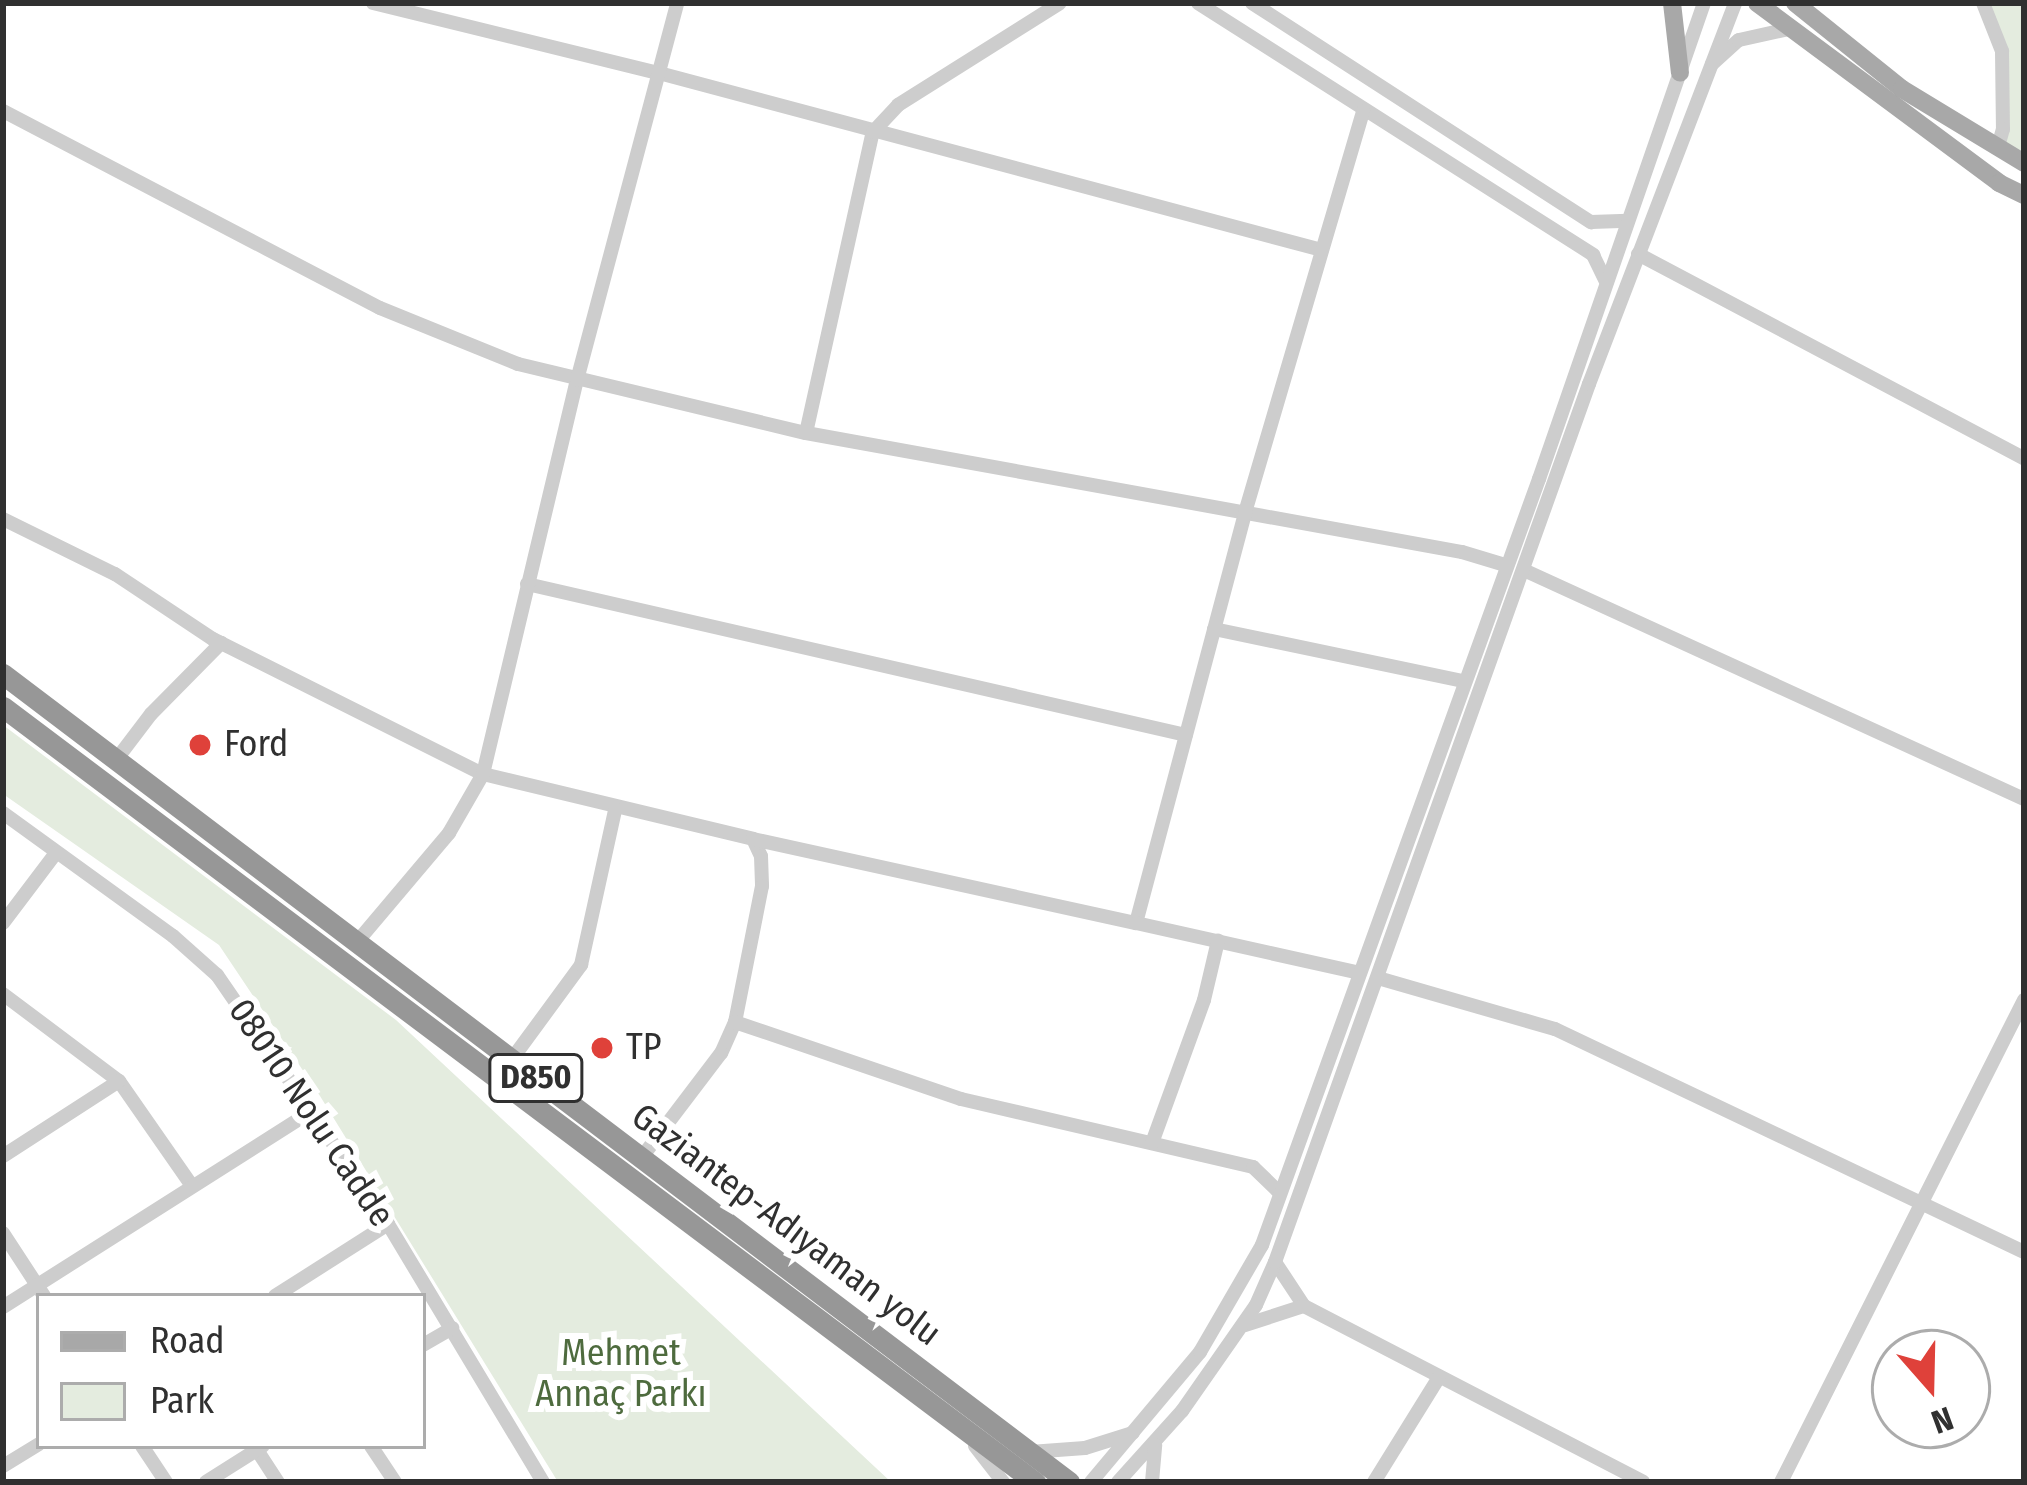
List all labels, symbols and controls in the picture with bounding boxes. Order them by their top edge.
place label: Ford [224,723,288,767]
marker: Ford [187,732,213,758]
street label: 08010 Nolu Cadde [219,991,403,1235]
place label: TP [626,1026,661,1070]
marker: TP [589,1035,615,1061]
road number: D850 [488,1051,584,1105]
street label: Gaziantep-Adıyaman yolu [623,1095,949,1355]
legend [36,1293,426,1449]
text: Road [150,1319,225,1363]
north arrow [1871,1329,1991,1449]
park label: Mehmet Annaç Parkı [535,1331,707,1416]
text: Park [150,1379,214,1423]
text: N [1926,1398,1958,1442]

